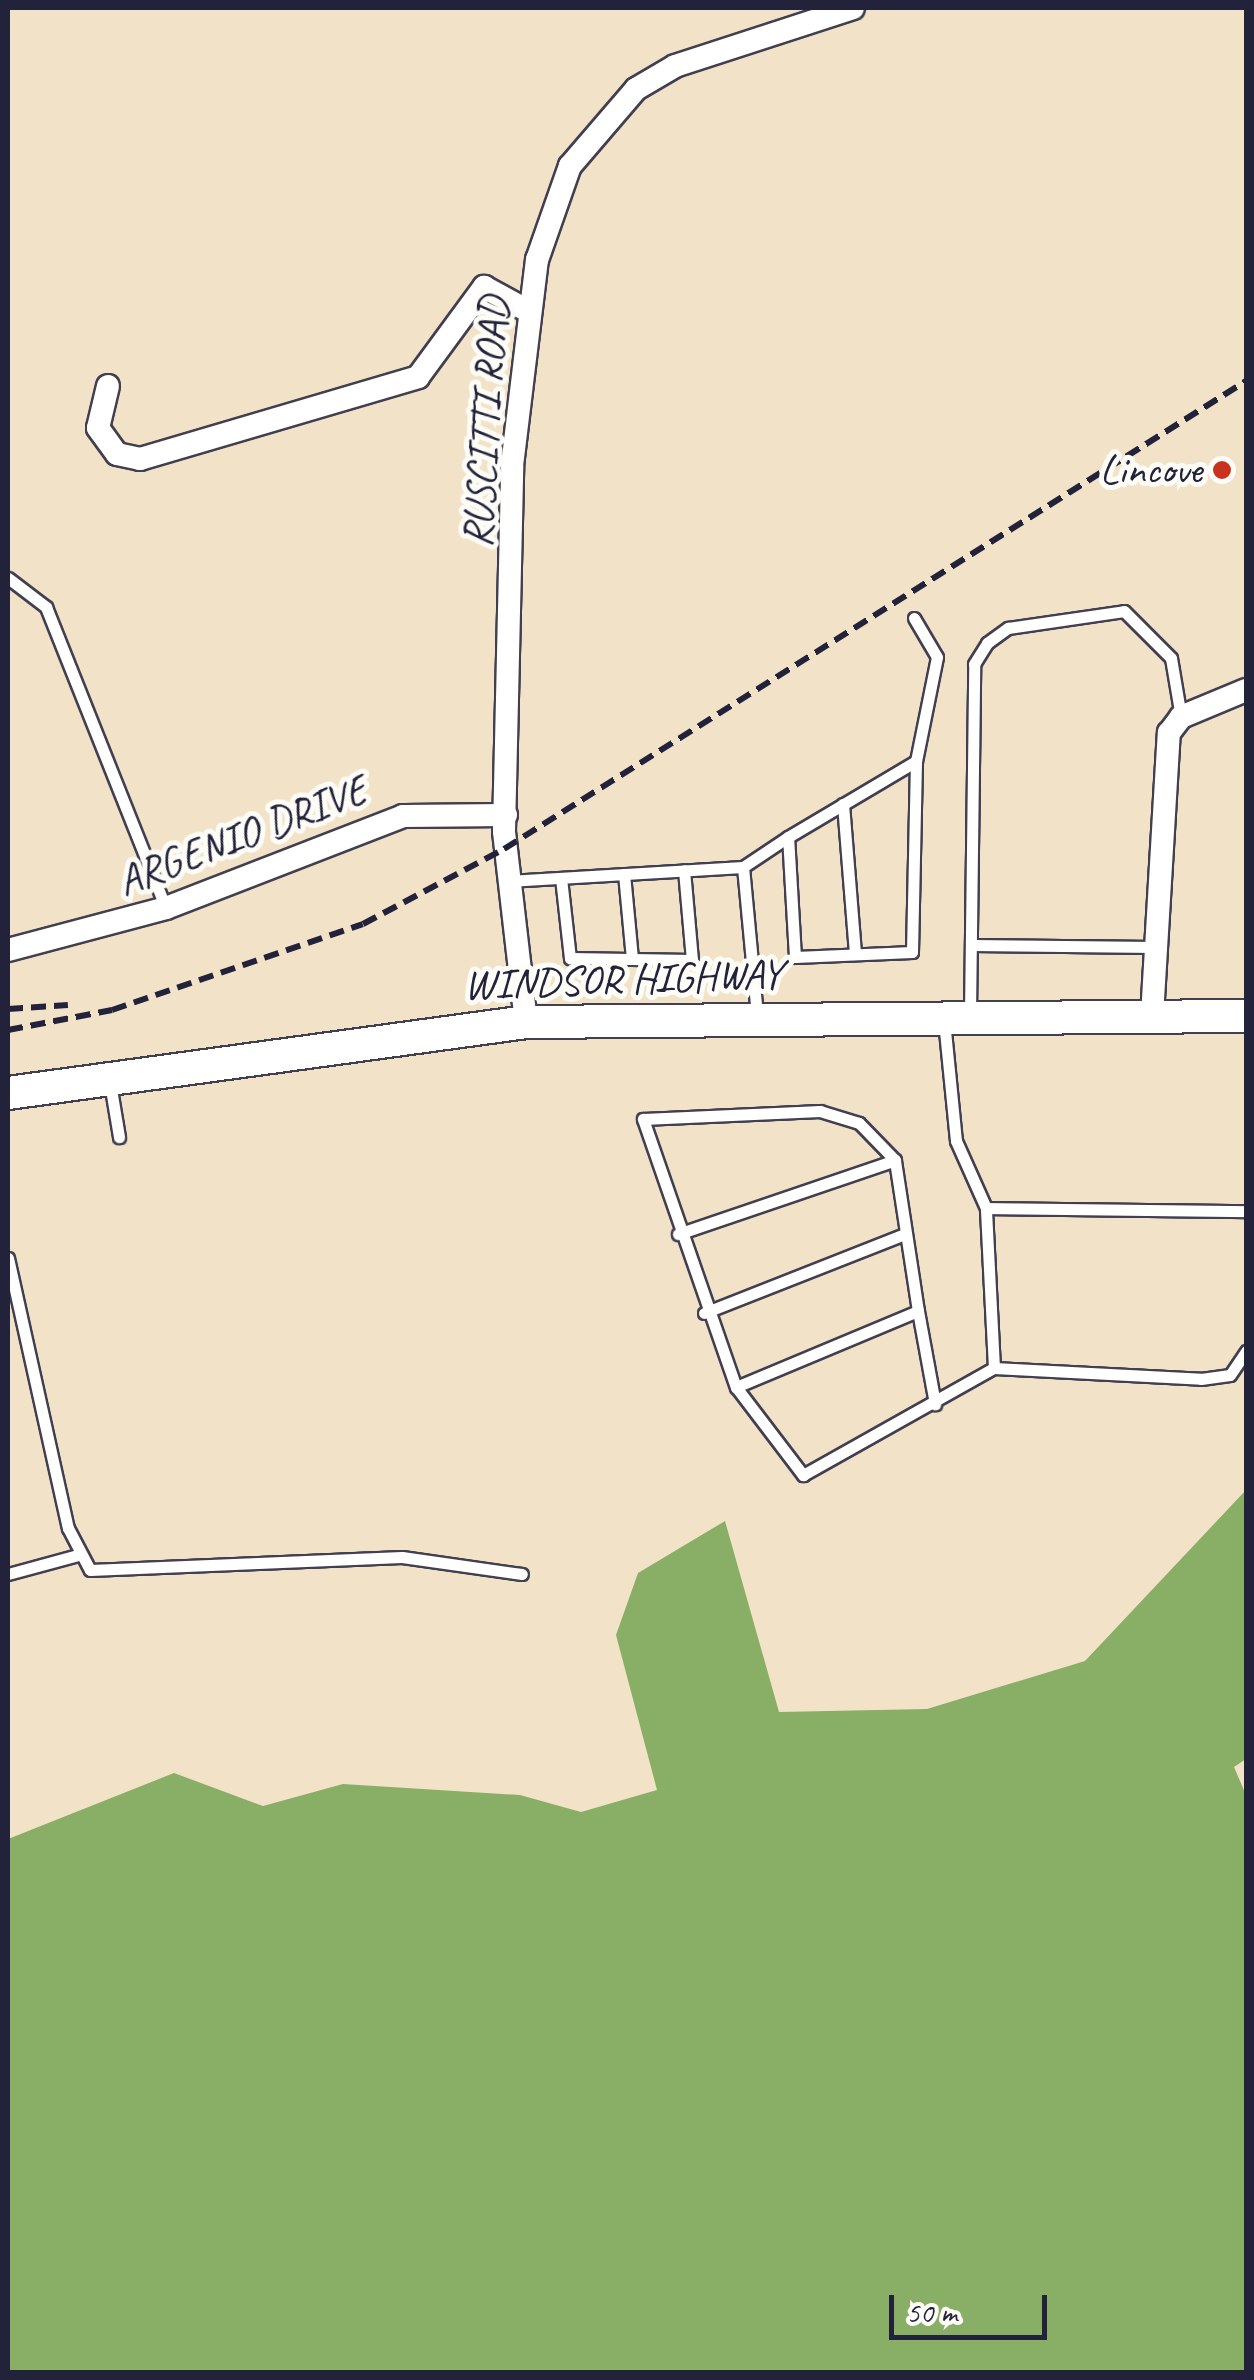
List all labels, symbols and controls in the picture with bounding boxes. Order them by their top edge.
street label: RUSCITTI ROAD [452,294,520,550]
place label: Lincove [1100,445,1202,495]
marker: Lincove [1211,459,1233,481]
street label: ARGENIO DRIVE [110,765,374,907]
street label: WINDSOR HIGHWAY [461,949,785,1011]
scale bar [894,2275,1052,2337]
text: 50 m [906,2293,957,2331]

